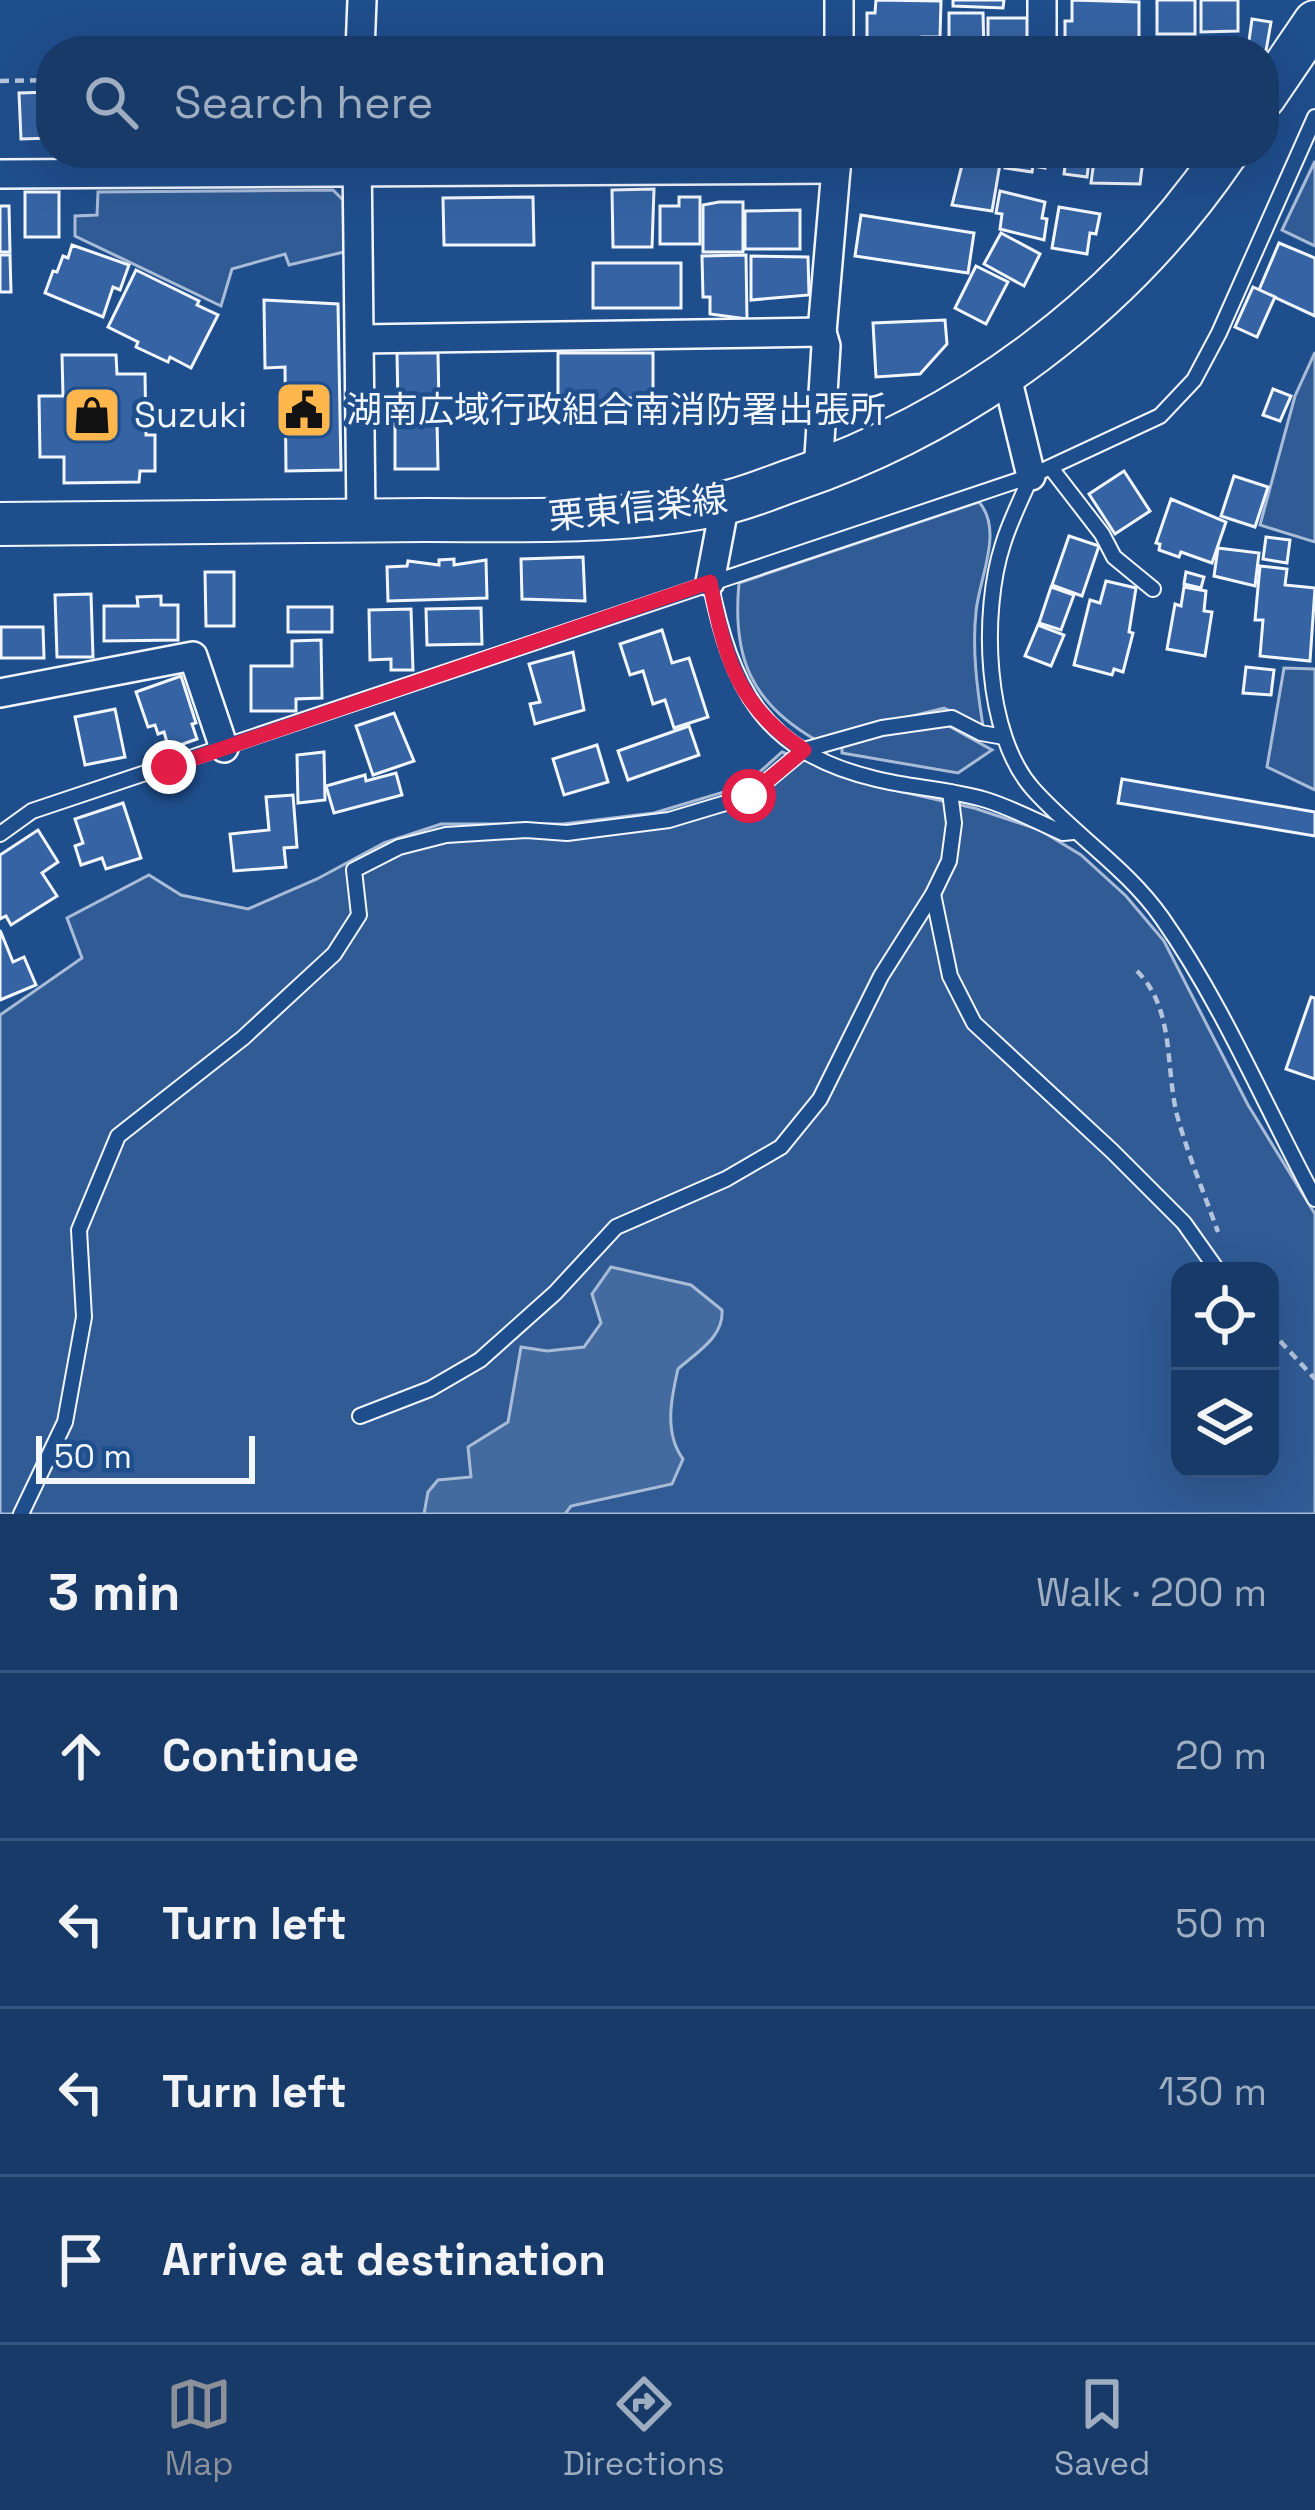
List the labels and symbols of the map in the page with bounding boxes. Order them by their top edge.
public building icon: 湖南広域行政組合南消防署出張所 [273,379,335,441]
shop icon: Suzuki [61,384,123,446]
place label: 湖南広域行政組合南消防署出張所 [346,387,886,433]
place label: Suzuki [134,392,247,438]
street label: 栗東信楽線 [546,476,730,540]
route end [142,740,196,794]
route start [722,769,776,823]
scale bar [36,1430,255,1483]

